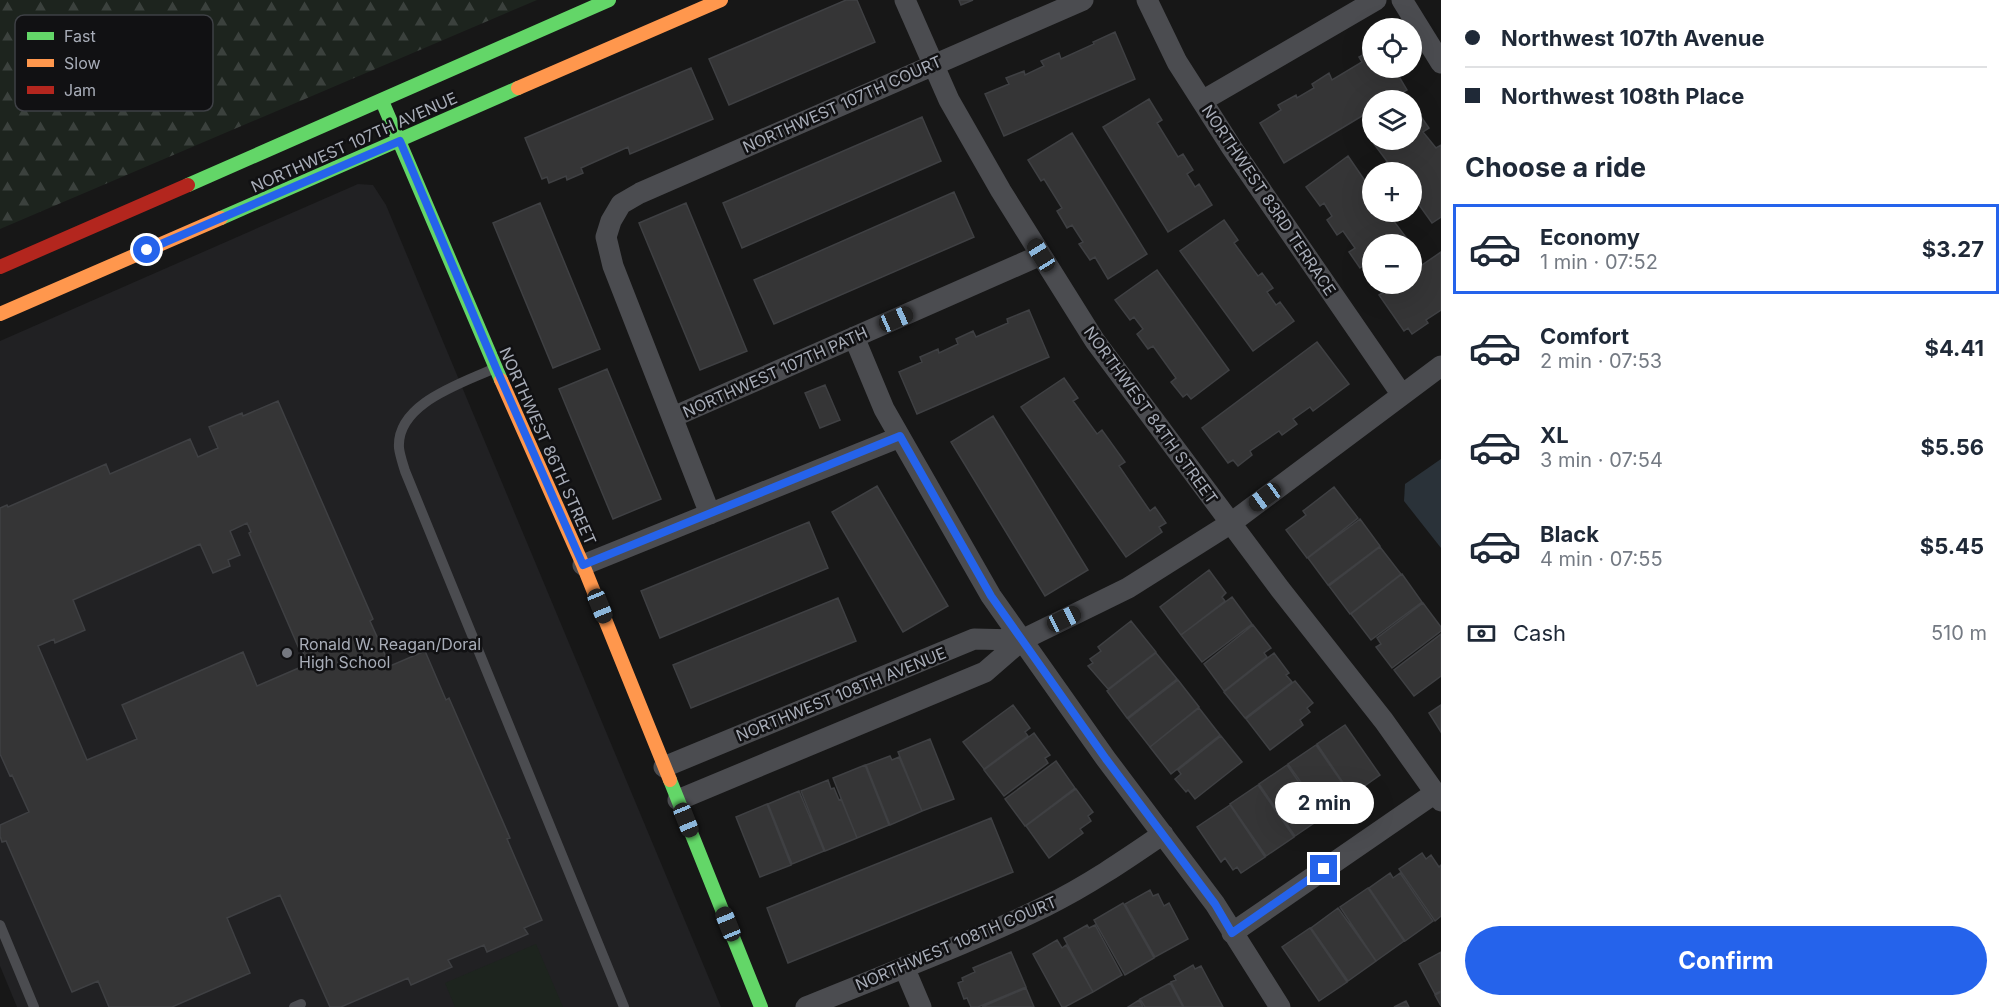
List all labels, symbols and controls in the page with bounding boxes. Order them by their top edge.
legend [15,15,213,111]
map controls [1362,18,1422,294]
button: locate [1362,18,1422,78]
text: Northwest 107th Avenue [1501,25,1765,51]
text: Fast [64,26,96,46]
street label: NORTHWEST 107TH COURT [739,51,945,157]
text: Slow [64,53,101,73]
text: Jam [64,80,96,100]
text: Northwest 108th Place [1501,83,1744,109]
street label: NORTHWEST 107TH AVENUE [248,87,460,197]
button: layers [1362,90,1422,150]
street label: NORTHWEST 83RD TERRACE [1198,101,1340,299]
text: Choose a ride [1465,151,1646,184]
button: + [1362,162,1422,222]
icon: car [1468,222,1522,276]
text: Economy [1540,224,1640,250]
button: − [1362,234,1422,294]
car [1024,235,1058,275]
route start [133,236,160,263]
text: $3.27 [1922,236,1984,262]
text: 1 min · 07:52 [1540,250,1658,274]
car [876,303,916,335]
icon: car [1468,321,1522,375]
street label: NORTHWEST 107TH PATH [679,322,871,422]
street label: NORTHWEST 84TH STREET [1080,322,1222,508]
text: Comfort [1540,323,1629,349]
text: $4.41 [1925,335,1984,361]
street label: NORTHWEST 86TH STREET [495,344,601,548]
text: 2 min · 07:53 [1540,349,1662,373]
icon: car [1468,420,1522,474]
text: XL [1540,422,1569,448]
text: $5.56 [1920,434,1984,460]
text: 3 min · 07:54 [1540,448,1663,472]
car [1245,479,1285,515]
icon: car [1468,519,1522,573]
text: Black [1540,521,1599,547]
text: $5.45 [1920,533,1984,559]
text: 4 min · 07:55 [1540,547,1663,571]
car [585,586,615,626]
car [1044,603,1084,635]
icon: cash [1465,617,1498,650]
text: Cash [1513,620,1566,646]
text: 510 m [1931,621,1987,645]
place label: Ronald W. Reagan/Doral High School [299,634,481,672]
street label: NORTHWEST 108TH AVENUE [733,643,949,745]
marker: Ronald W. Reagan/Doral High School [280,646,294,660]
callout: 2 min [1274,782,1374,824]
text: 2 min [1298,791,1351,815]
car [671,800,701,840]
route end [1310,855,1337,882]
street label: NORTHWEST 108TH COURT [852,891,1060,995]
car [713,904,743,944]
button: Confirm [1465,926,1987,995]

